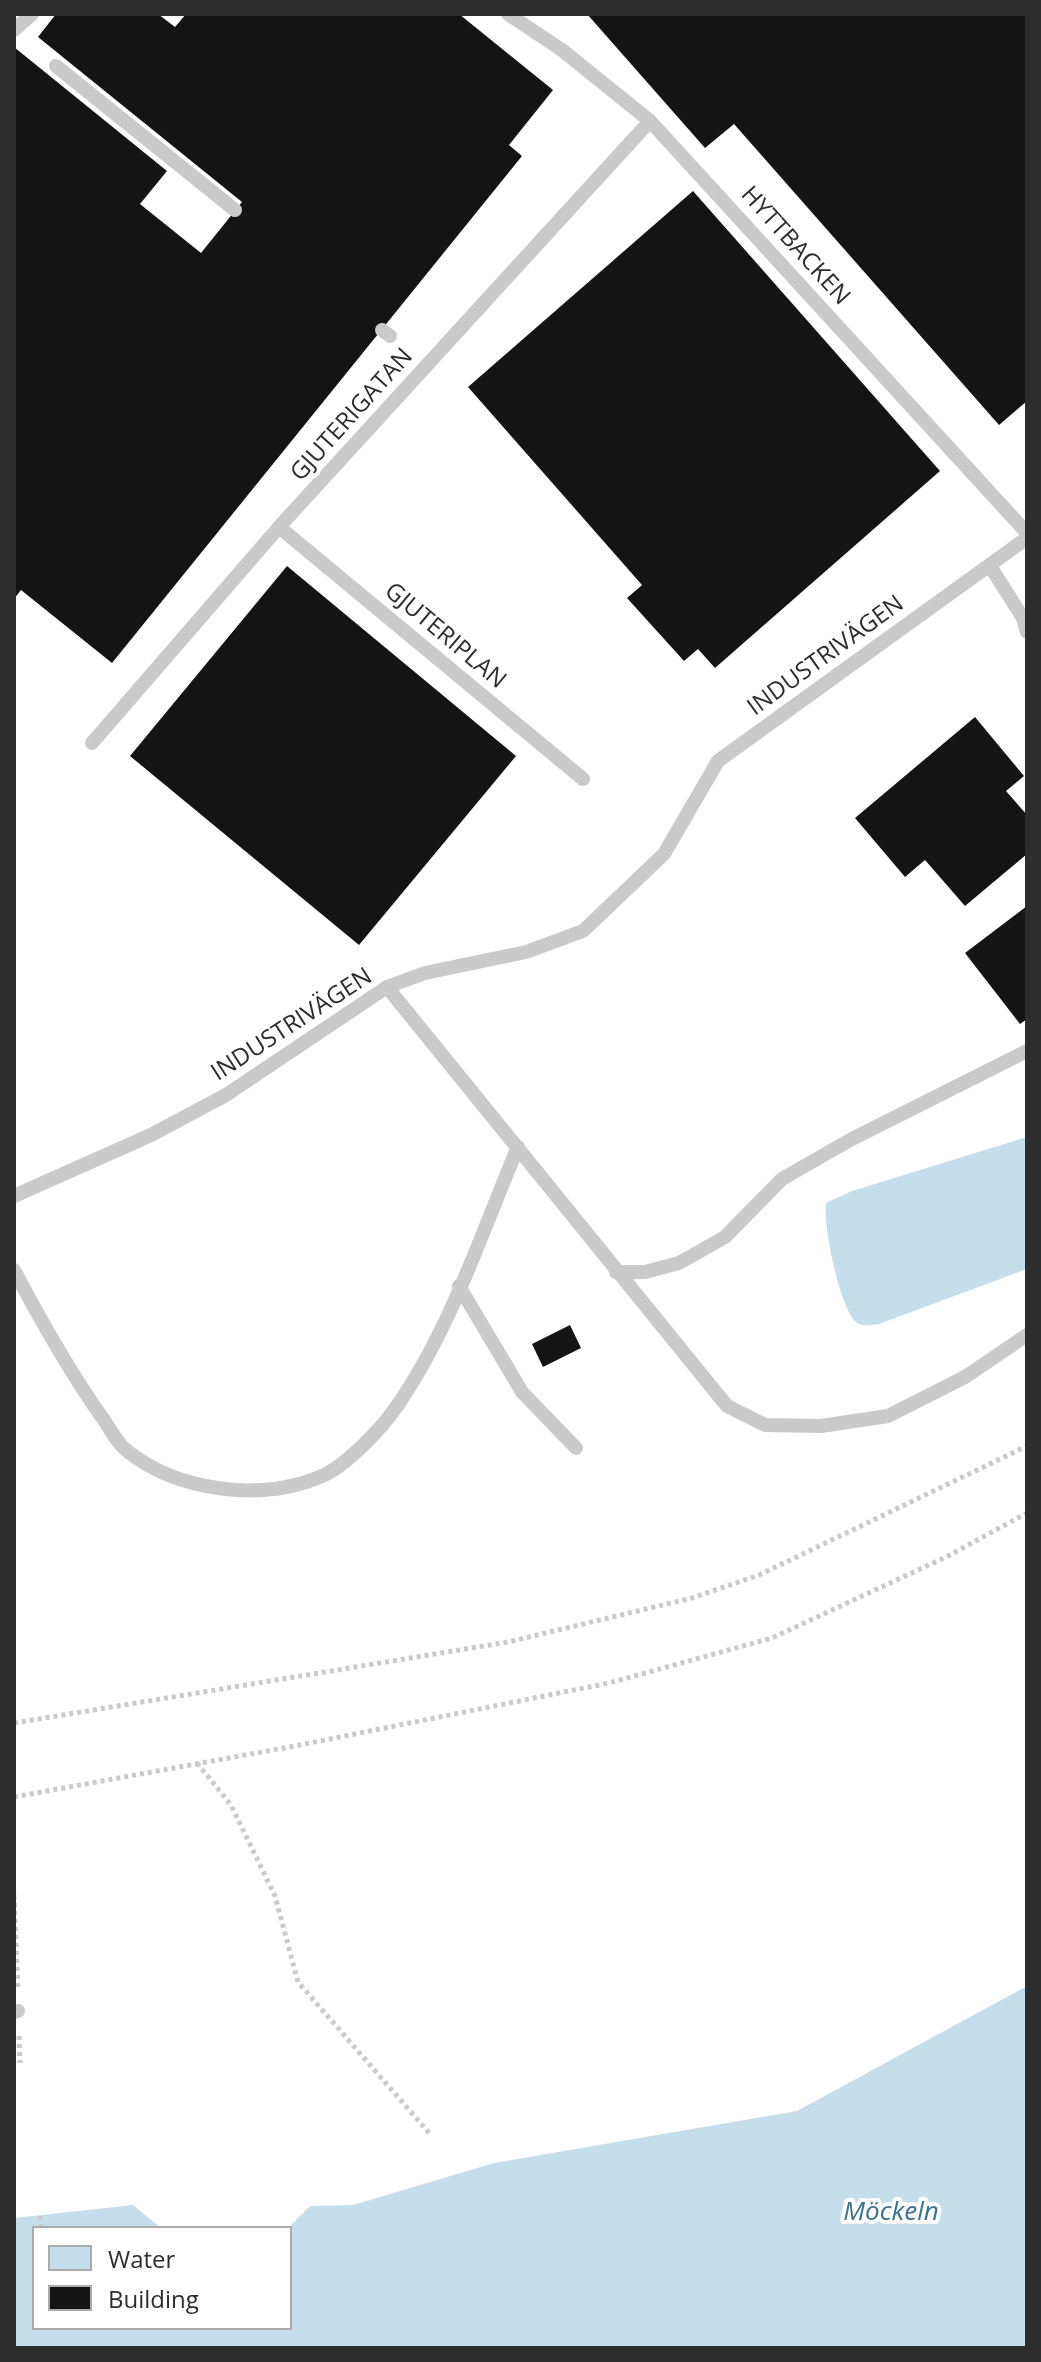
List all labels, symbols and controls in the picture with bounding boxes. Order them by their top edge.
street label: HYTTBACKEN [734,181,856,311]
street label: GJUTERIGATAN [285,343,419,487]
street label: GJUTERIPLAN [378,577,512,695]
street label: INDUSTRIVÄGEN [742,590,910,722]
street label: INDUSTRIVÄGEN [206,962,378,1088]
water label: Möckeln [843,2197,939,2229]
legend [32,2226,292,2330]
text: Water [108,2242,175,2275]
text: Building [108,2282,199,2315]

